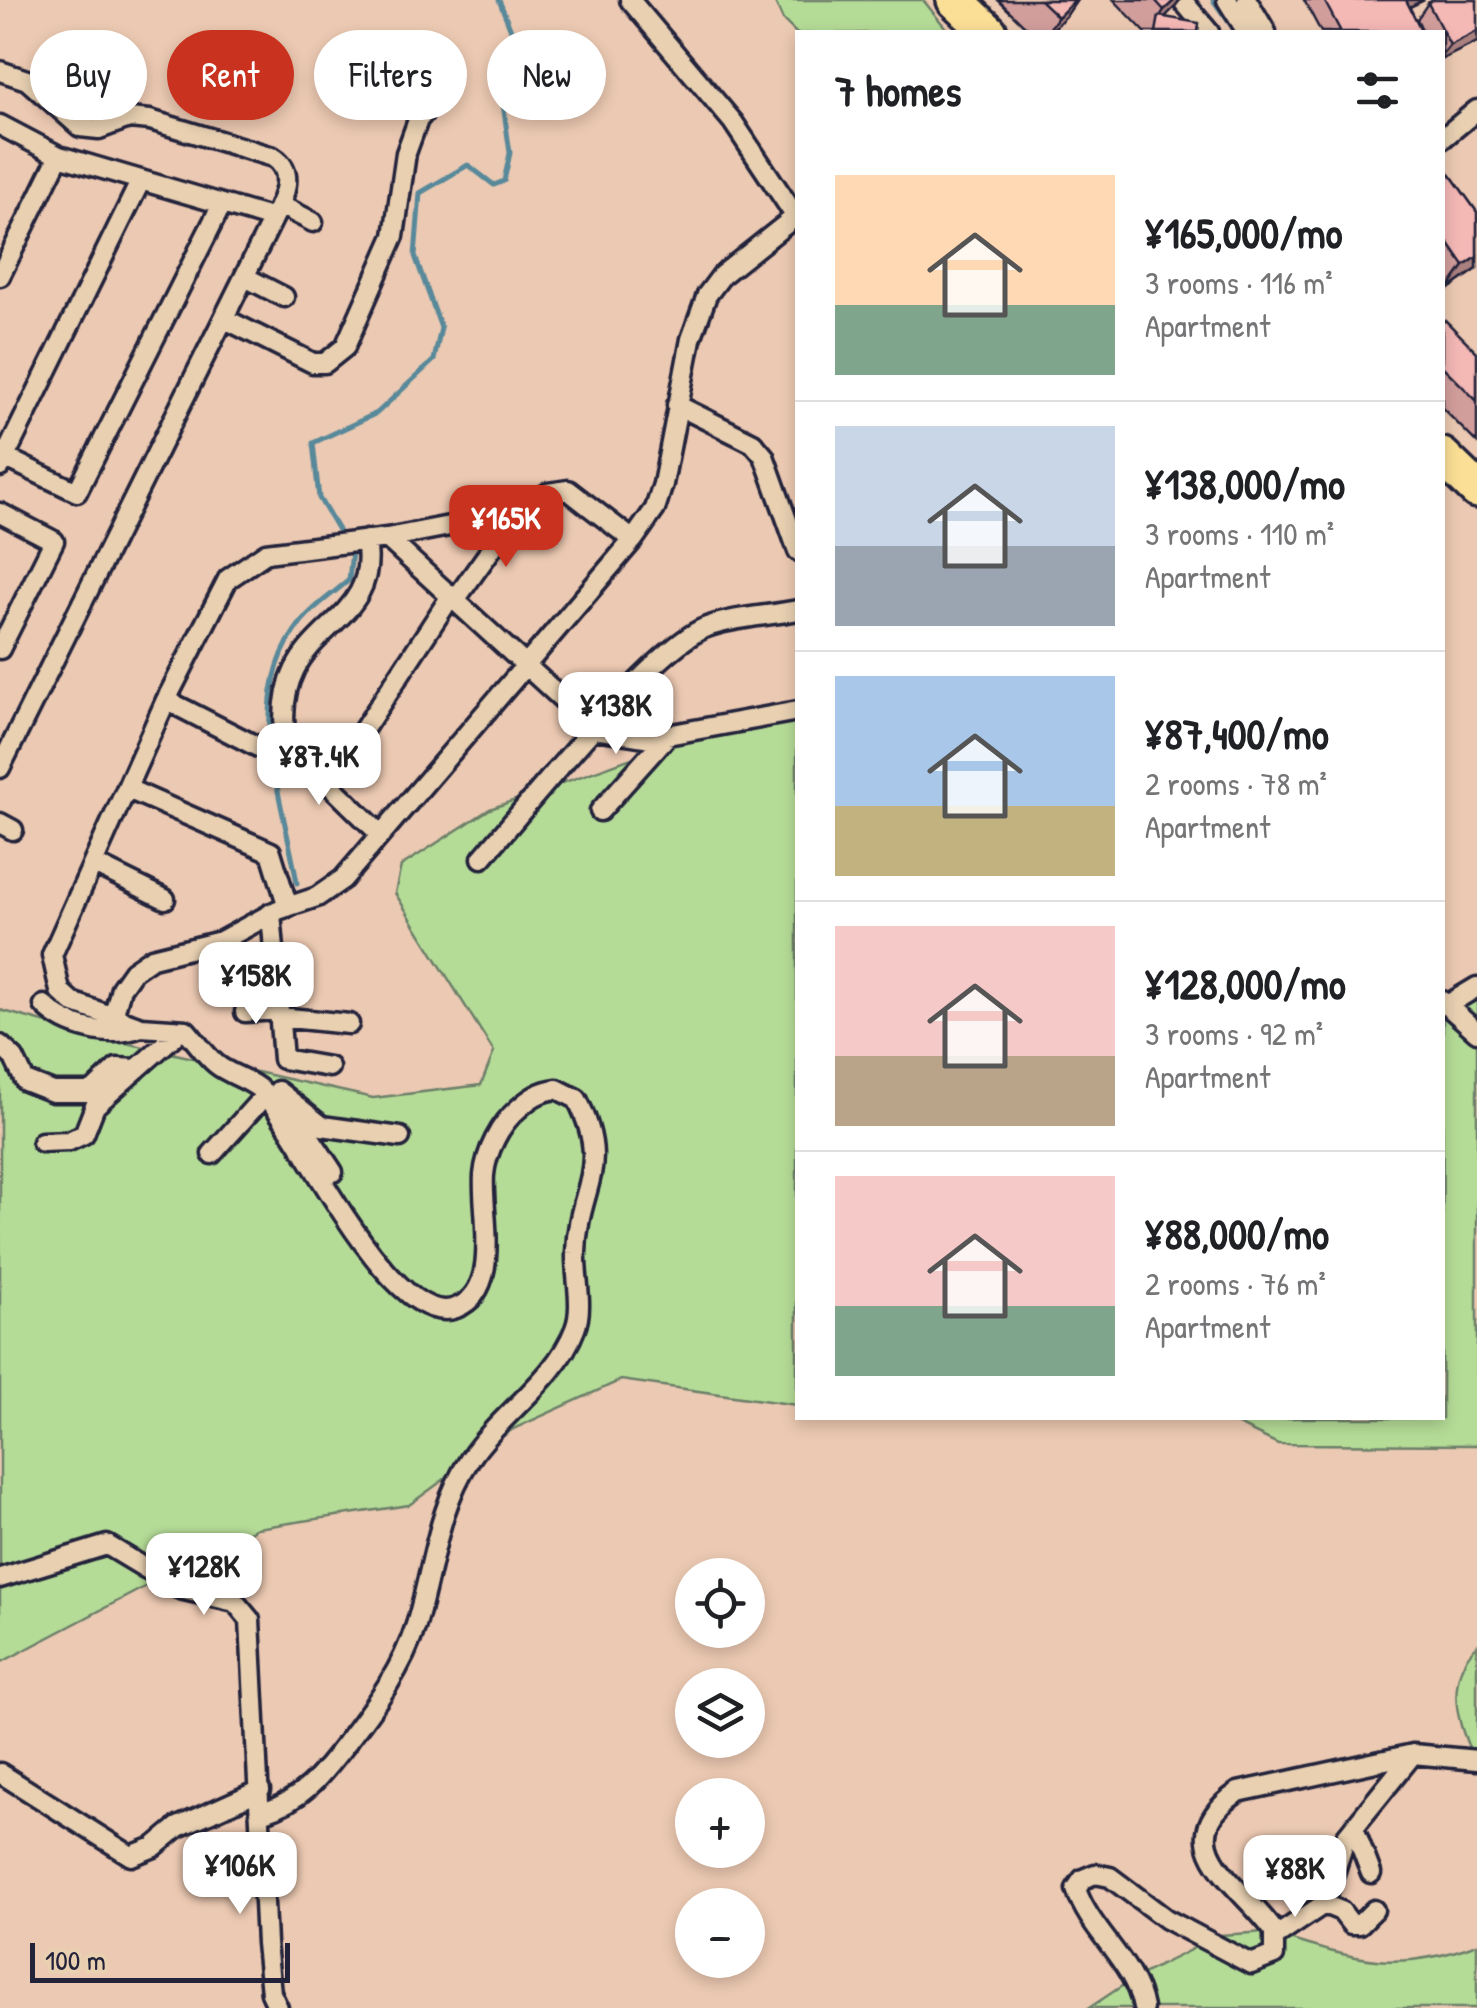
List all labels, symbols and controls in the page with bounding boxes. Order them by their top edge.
chip: Buy [30,30,147,120]
chip: Rent [167,30,294,120]
chip: Filters [314,30,467,120]
chip: New [487,30,606,120]
text: 7 homes [835,62,961,119]
icon: filters [1350,63,1405,118]
text: ¥165,000/mo [1145,204,1342,261]
icon: home [915,215,1035,335]
text: 3 rooms · 116 m² [1145,261,1333,304]
text: Apartment [1145,304,1270,347]
text: ¥138,000/mo [1145,455,1345,512]
icon: home [915,466,1035,586]
pin: ¥165K [436,485,576,570]
text: ¥165K [471,496,541,539]
text: 3 rooms · 110 m² [1145,512,1334,555]
text: Apartment [1145,555,1270,598]
pin: ¥138K [546,672,686,757]
text: ¥138K [580,683,652,726]
text: ¥87,400/mo [1145,705,1329,762]
icon: home [915,716,1035,836]
pin: ¥87.4K [238,723,400,808]
text: ¥87.4K [279,734,359,777]
text: 2 rooms · 78 m² [1145,762,1327,805]
text: Apartment [1145,805,1270,848]
pin: ¥158K [186,942,326,1027]
text: ¥158K [221,953,291,996]
text: ¥128,000/mo [1145,955,1346,1012]
icon: home [915,966,1035,1086]
text: 3 rooms · 92 m² [1145,1012,1323,1055]
text: Apartment [1145,1055,1270,1098]
text: ¥88,000/mo [1145,1205,1329,1262]
icon: home [915,1216,1035,1336]
text: 2 rooms · 76 m² [1145,1262,1326,1305]
text: Apartment [1145,1305,1270,1348]
pin: ¥128K [134,1533,274,1618]
text: ¥128K [168,1544,240,1587]
map controls [675,1558,765,1978]
button: locate [675,1558,765,1648]
button: layers [675,1668,765,1758]
button: + [675,1778,765,1868]
pin: ¥106K [170,1832,310,1917]
pin: ¥88K [1236,1835,1354,1920]
text: ¥106K [205,1843,275,1886]
text: ¥88K [1265,1846,1325,1889]
button: − [675,1888,765,1978]
scale bar [30,1938,290,1982]
text: 100 m [45,1941,106,1979]

